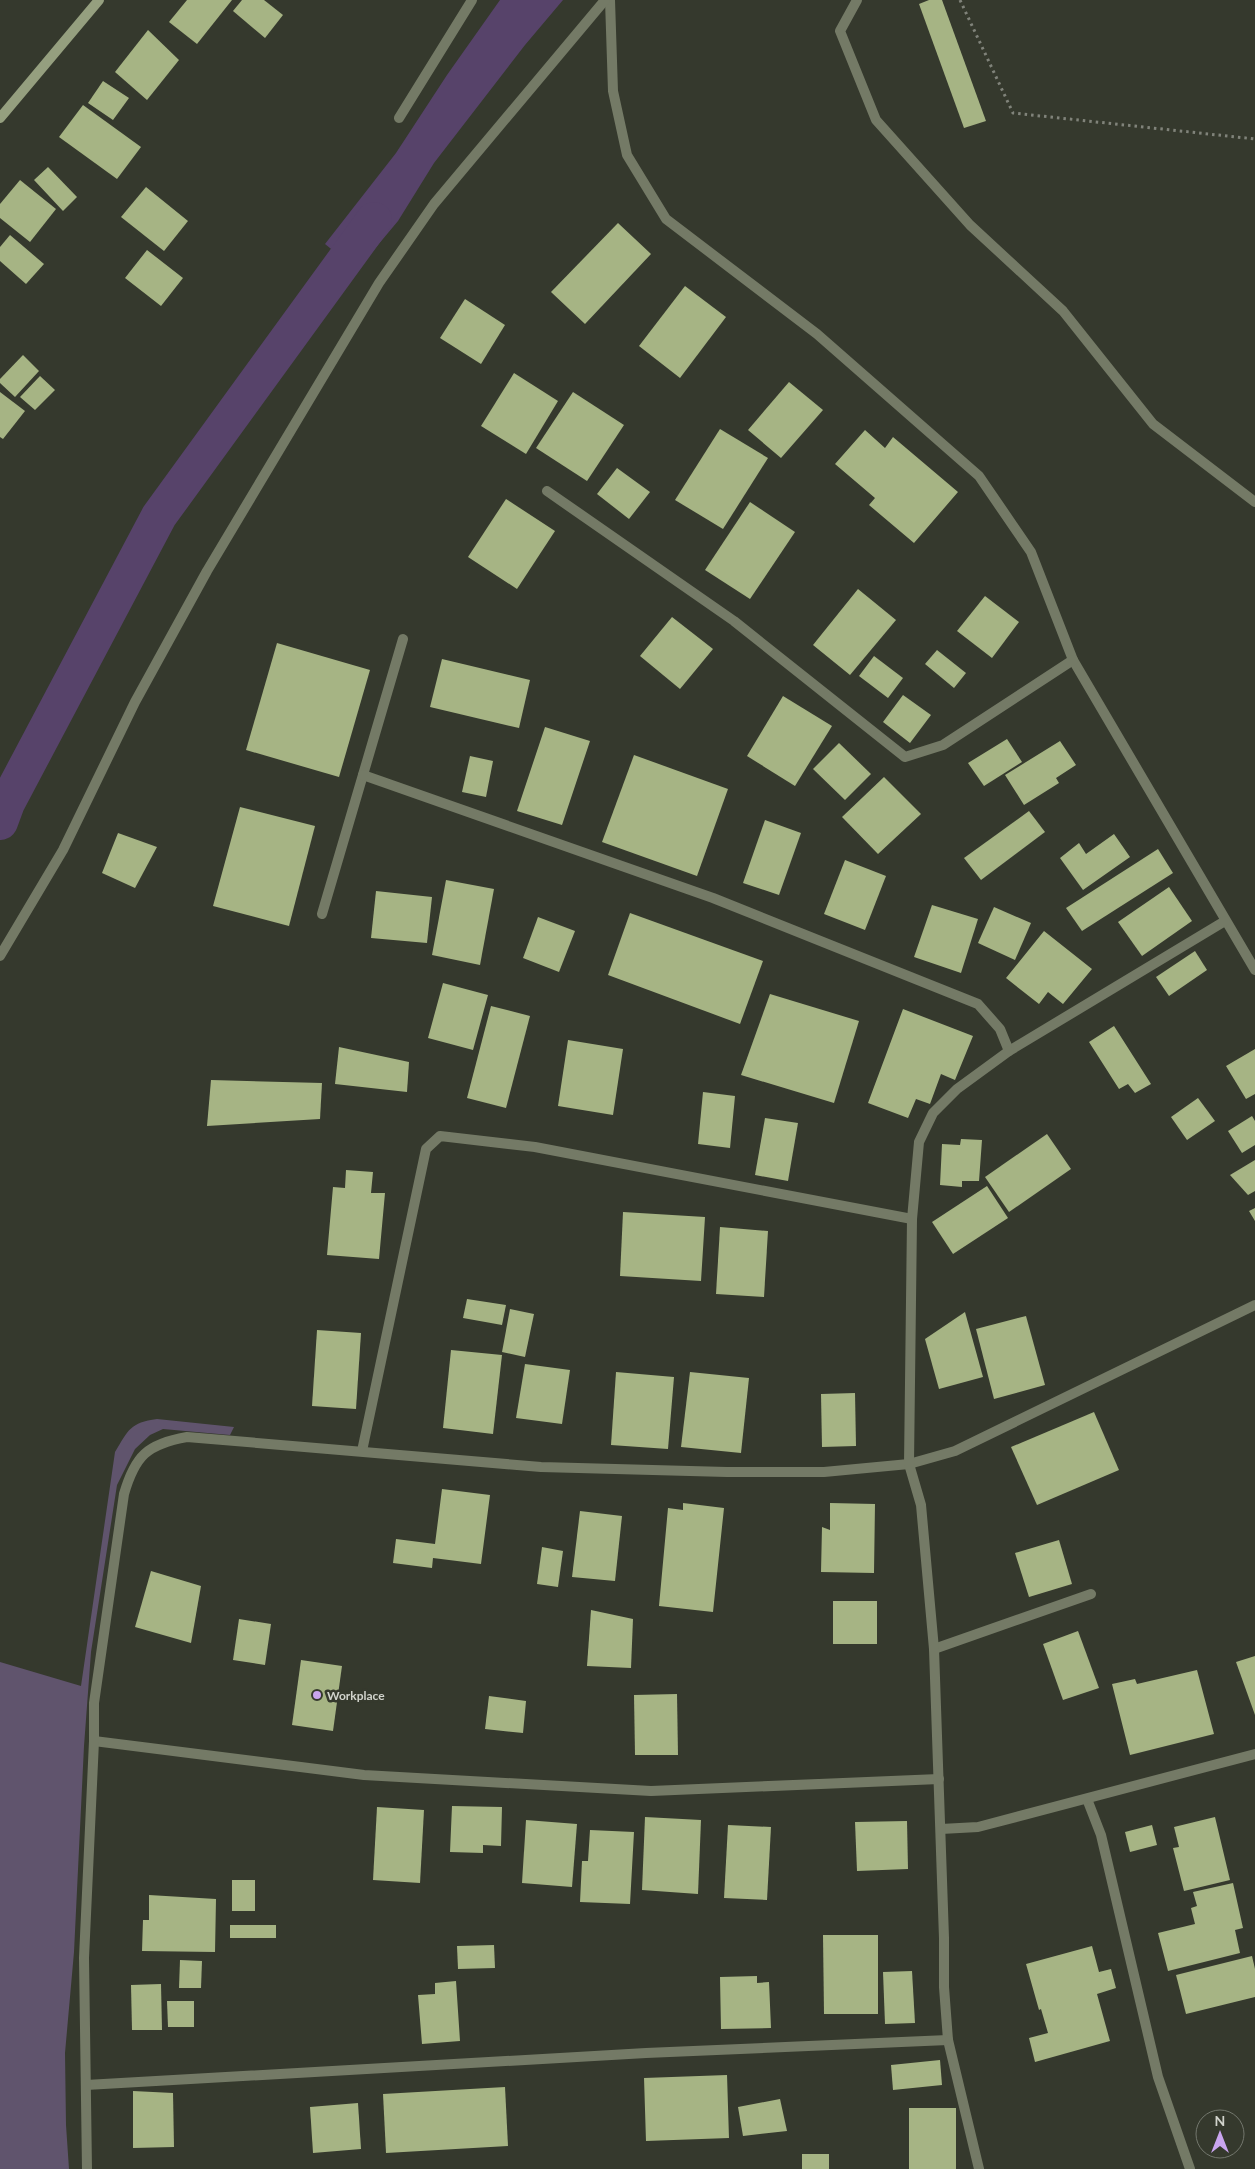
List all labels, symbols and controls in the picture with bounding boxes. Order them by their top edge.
place label: Workplace [327,1688,385,1703]
marker: Workplace [311,1689,323,1701]
north arrow [1195,2109,1245,2159]
text: N [1215,2112,1225,2129]

